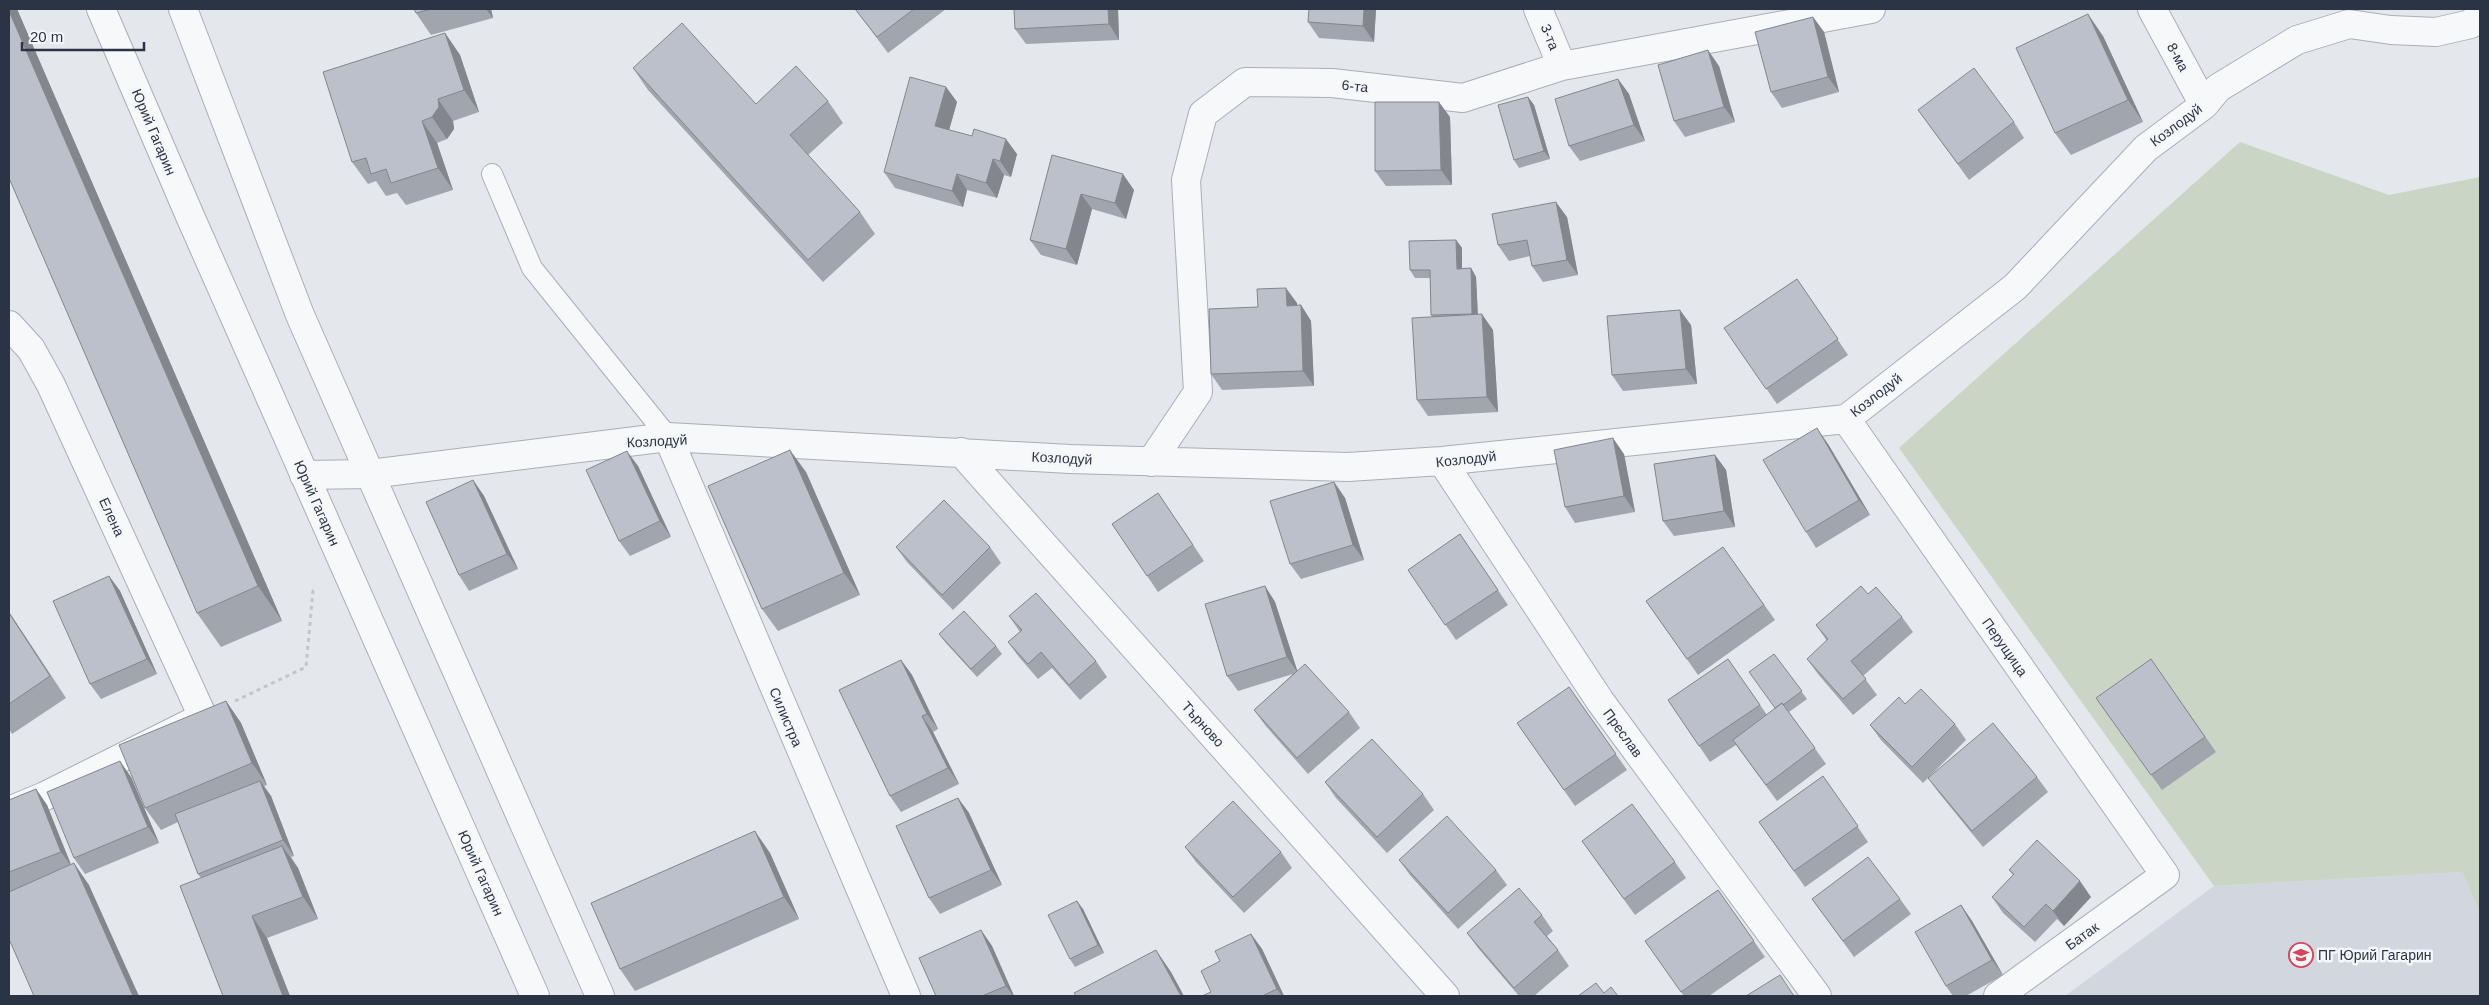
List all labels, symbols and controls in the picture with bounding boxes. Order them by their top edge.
scale bar [22,20,145,52]
street label: 3-та [1538,22,1562,52]
text: 20 m [30,28,63,45]
street label: 8-ма [2164,40,2192,74]
street label: 6-та [1341,77,1369,95]
street label: Юрий Гагарин [129,87,179,177]
street label: Козлодуй [2147,100,2205,150]
street label: Козлодуй [1847,370,1905,420]
street label: Козлодуй [626,431,688,451]
street label: Козлодуй [1031,448,1093,468]
street label: Козлодуй [1435,448,1497,470]
street label: Юрий Гагарин [291,458,343,548]
street label: Елена [96,495,128,539]
street label: Перущица [1979,615,2031,679]
street label: Силистра [766,685,806,749]
street label: Търново [1178,698,1228,750]
street label: Преслав [1600,706,1646,760]
street label: Юрий Гагарин [455,828,507,918]
street label: Батак [2062,918,2102,953]
school or university icon: ПГ Юрий Гагарин [2288,942,2314,968]
place label: ПГ Юрий Гагарин [2318,947,2432,963]

